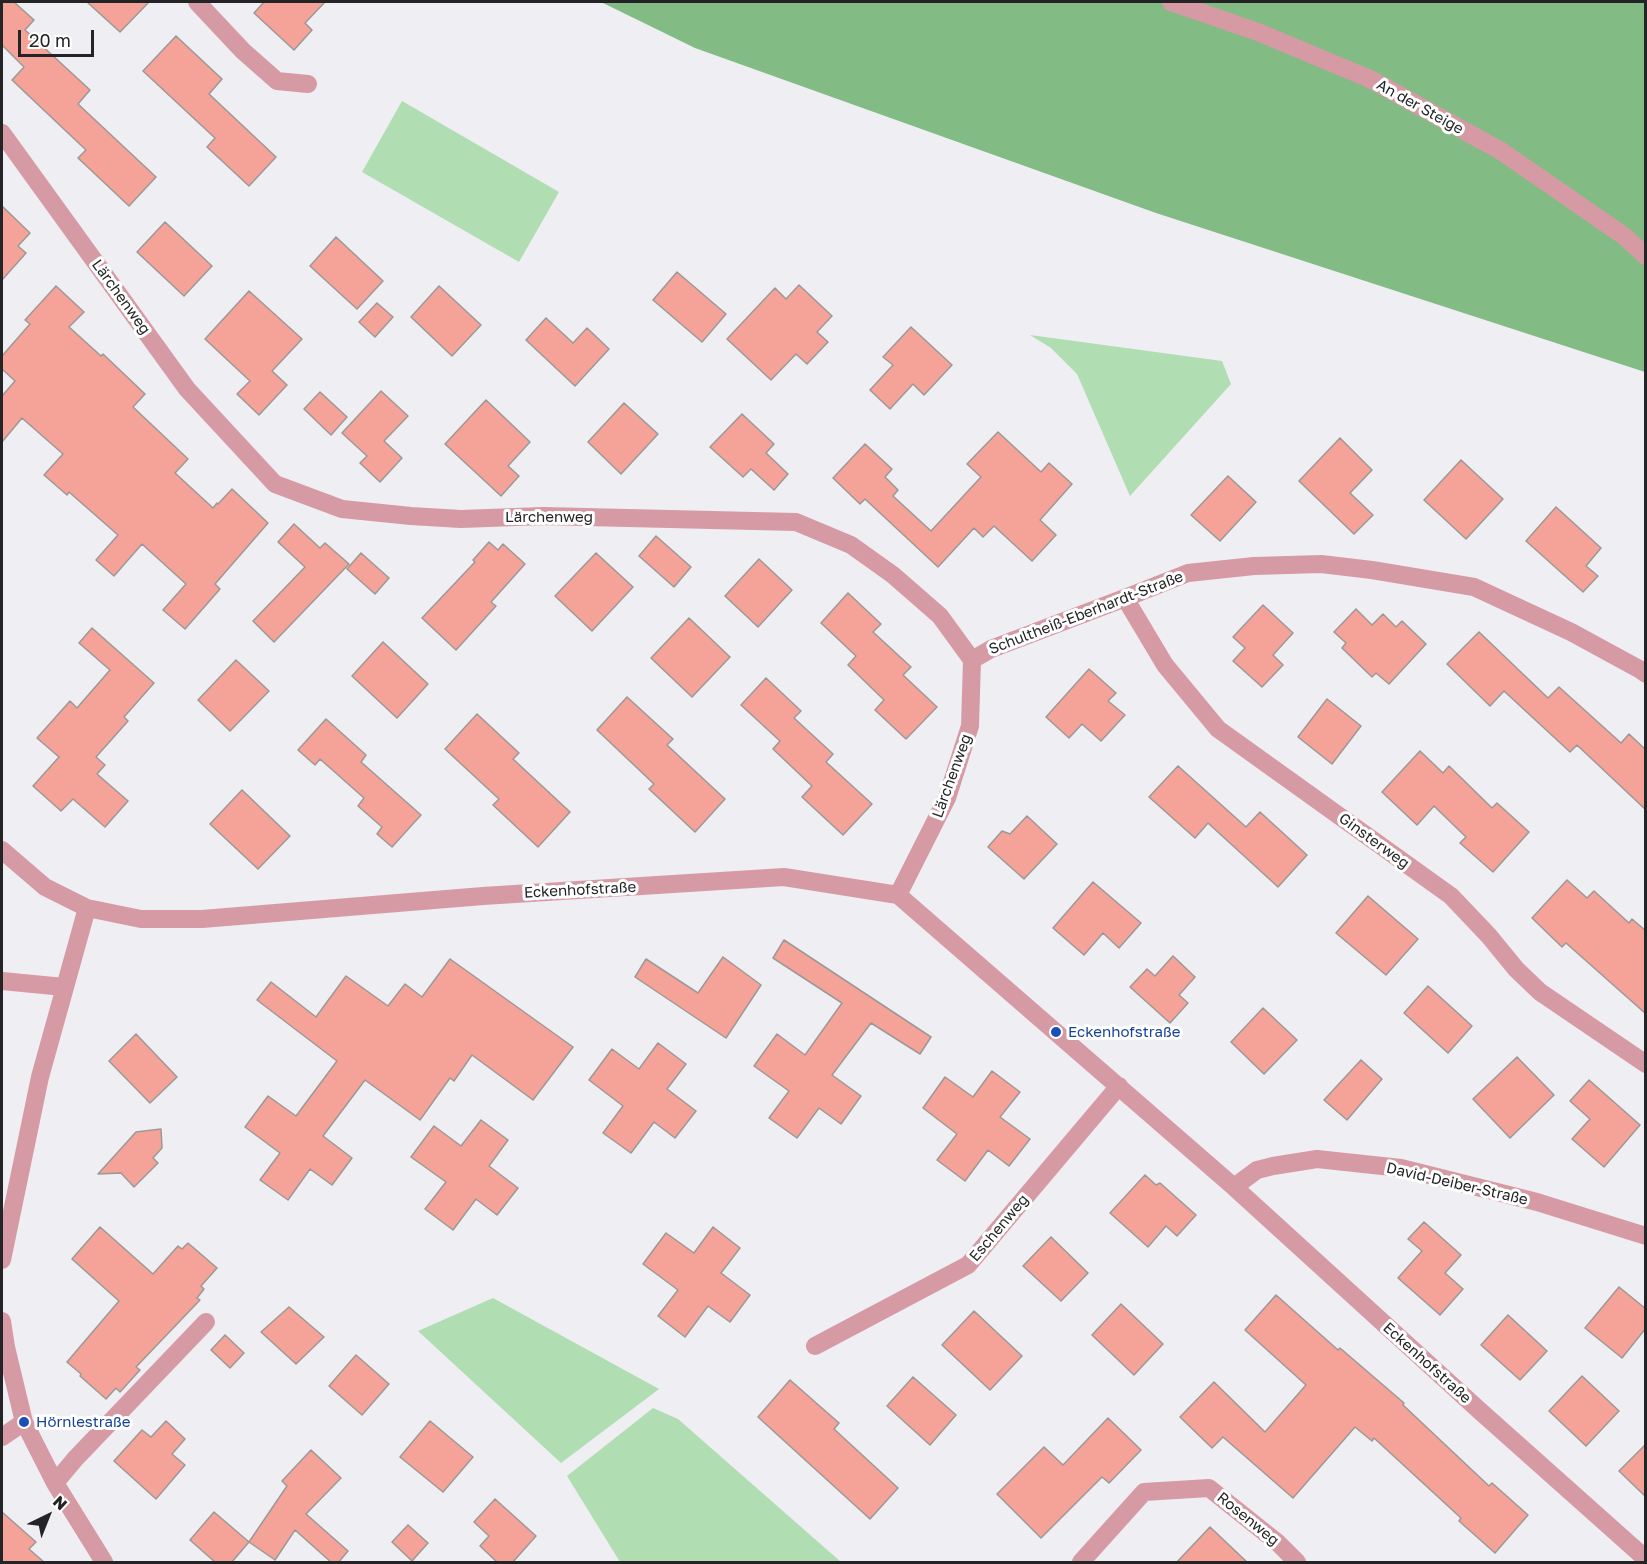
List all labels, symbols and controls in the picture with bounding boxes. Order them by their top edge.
scale bar [21,18,98,56]
text: 20 m [29,29,71,51]
street label: An der Steige [1373,76,1467,138]
street label: Lärchenweg [88,256,154,338]
street label: Lärchenweg [505,508,593,526]
street label: Schultheiß-Eberhardt-Straße [986,568,1186,658]
street label: Lärchenweg [928,732,976,820]
street label: Ginsterweg [1335,809,1413,873]
street label: Eckenhofstraße [523,878,637,902]
place label: Eckenhofstraße [1068,1023,1180,1041]
marker: Eckenhofstraße [1049,1025,1063,1039]
street label: David-Deiber-Straße [1384,1159,1530,1209]
street label: Eschenweg [966,1191,1032,1265]
street label: Eckenhofstraße [1379,1319,1475,1407]
place label: Hörnlestraße [36,1413,130,1431]
marker: Hörnlestraße [17,1415,31,1429]
north arrow [18,1486,78,1546]
street label: Rosenweg [1213,1489,1283,1549]
text: N [49,1491,72,1514]

